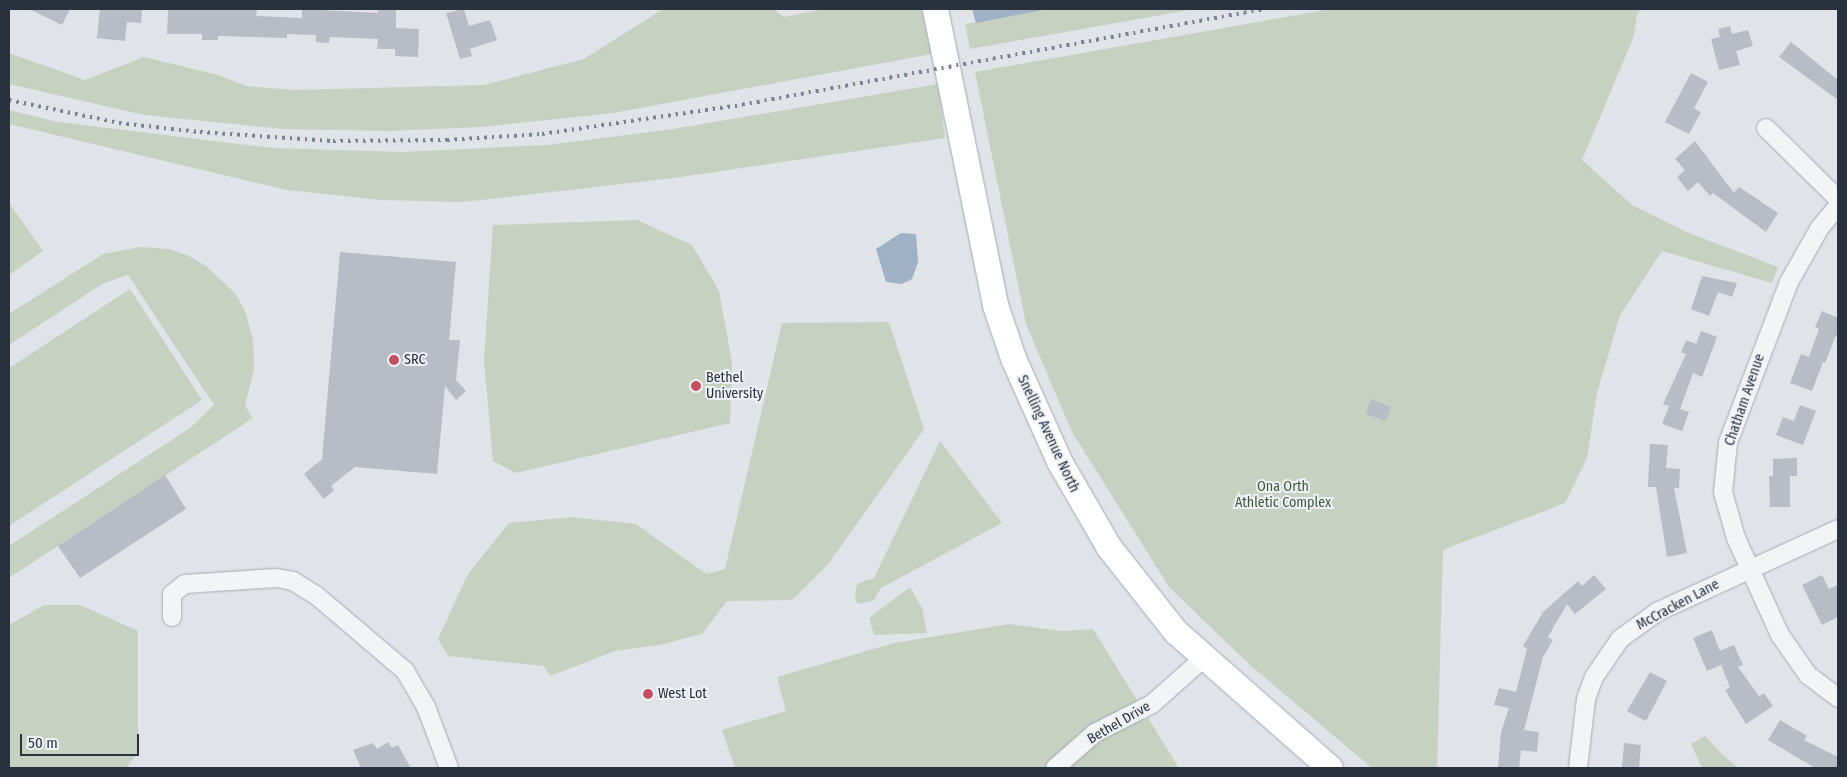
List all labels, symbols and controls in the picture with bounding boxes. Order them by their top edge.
place label: SRC [404,352,426,368]
street label: Chatham Avenue [1721,352,1769,448]
marker: SRC [388,354,400,366]
place label: Bethel University [706,370,763,402]
street label: Snelling Avenue North [1013,373,1083,495]
marker: Bethel University [690,380,702,392]
park label: Ona Orth Athletic Complex [1235,479,1331,512]
street label: McCracken Lane [1634,576,1722,634]
place label: West Lot [658,686,707,702]
marker: West Lot [642,688,654,700]
street label: Bethel Drive [1084,698,1154,748]
scale bar [22,724,141,756]
text: 50 m [28,734,58,752]

